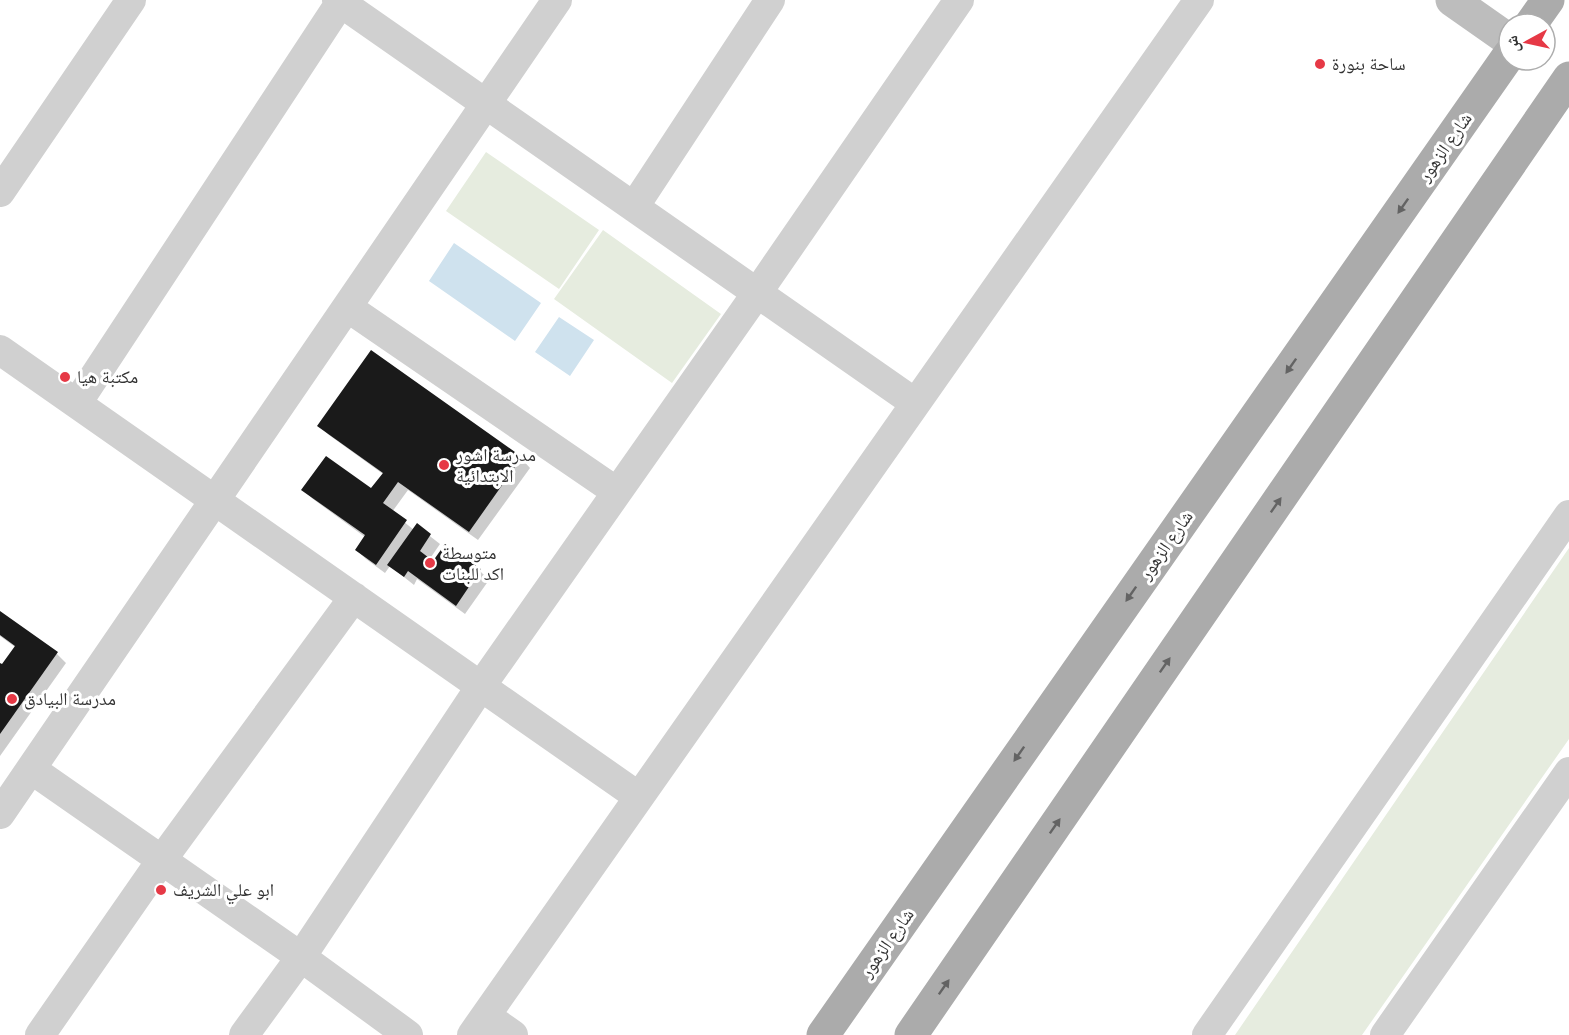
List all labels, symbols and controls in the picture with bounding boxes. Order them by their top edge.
north arrow [1497,12,1557,72]
text: ش [1500,34,1524,54]
place label: ساحة بنورة [1332,51,1406,75]
marker: ساحة بنورة [1313,57,1327,71]
street label: شارع الزهور [1411,107,1477,186]
one-way arrow [1398,198,1409,214]
one-way arrow [1285,357,1297,373]
place label: مكتبة هيا [77,364,138,388]
marker: مكتبة هيا [58,370,72,384]
place label: مدرسة اشور الابتدائية [455,442,536,487]
marker: مدرسة اشور الابتدائية [437,458,451,472]
one-way arrow [1270,497,1282,513]
street label: شارع الزهور [1132,505,1198,584]
place label: متوسطة اكد للبنات [442,540,504,585]
marker: متوسطة اكد للبنات [423,556,437,570]
one-way arrow [1125,586,1137,602]
one-way arrow [1159,658,1171,674]
place label: مدرسة البيادق [24,686,116,710]
marker: مدرسة البيادق [5,692,19,706]
one-way arrow [1014,746,1025,762]
one-way arrow [1049,818,1060,834]
place label: ابو علي الشريف [173,877,274,905]
marker: ابو علي الشريف [154,883,168,897]
street label: شارع الزهور [853,903,919,982]
one-way arrow [939,978,950,995]

